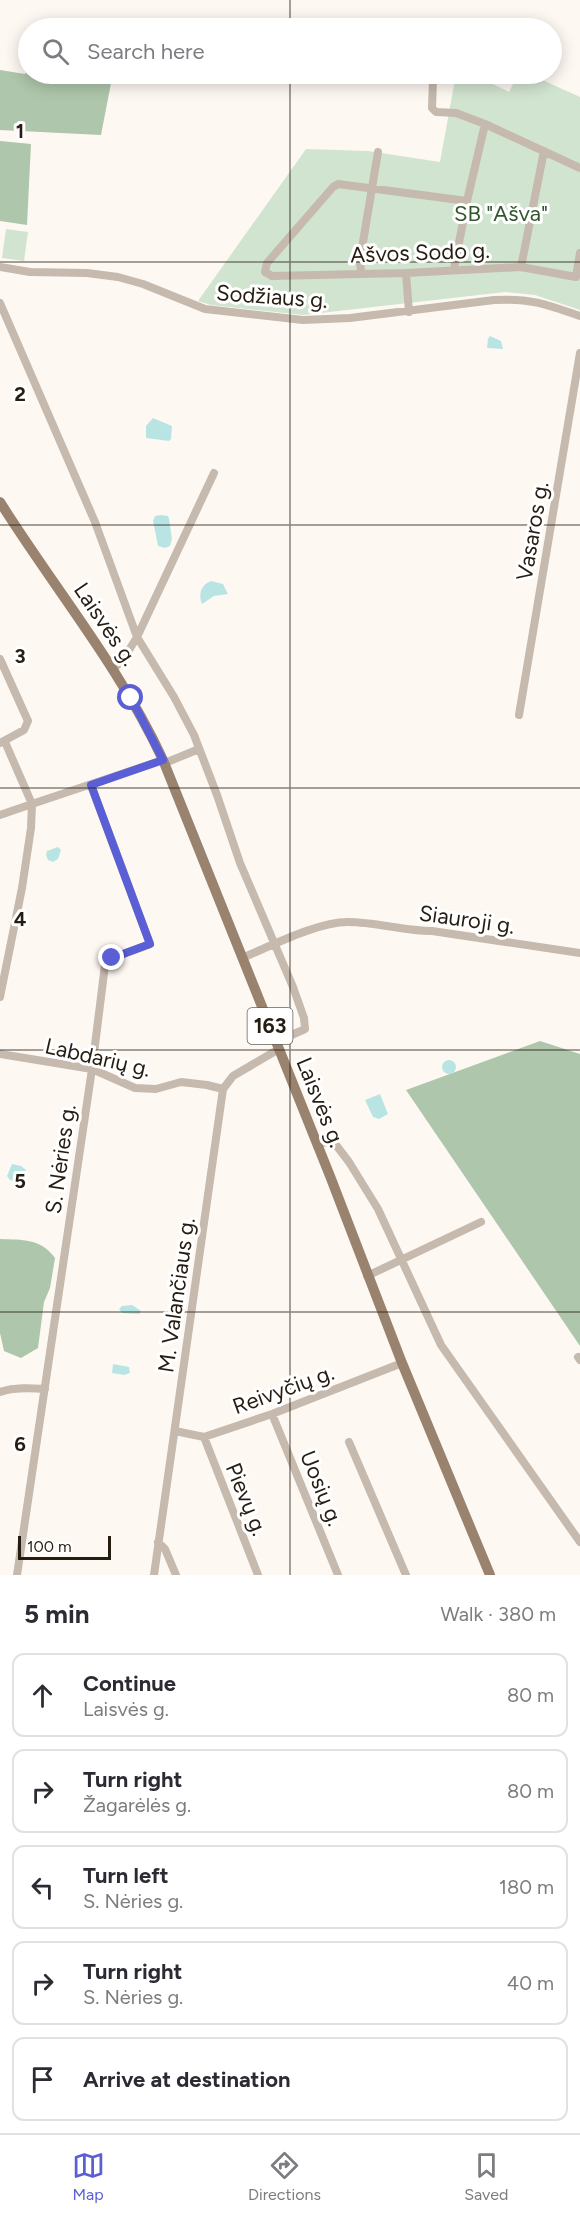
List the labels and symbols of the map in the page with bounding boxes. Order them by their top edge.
text: 1 [16,119,24,143]
park label: SB "Ašva" [454,200,548,227]
street label: Ašvos Sodo g. [350,237,490,268]
street label: Sodžiaus g. [215,279,329,314]
text: 2 [14,382,26,406]
street label: Vasaros g. [510,479,555,583]
street label: Laisvės g. [68,578,143,671]
text: 3 [14,644,26,668]
route start [117,684,143,710]
street label: Siauroji g. [417,899,516,940]
text: 4 [14,907,27,931]
route end [98,944,124,970]
road number: 163 [248,1008,292,1044]
street label: Labdarių g. [43,1032,153,1083]
street label: Laisvės g. [290,1053,351,1151]
street label: S. Nėries g. [39,1103,82,1216]
text: 5 [14,1169,26,1193]
street label: M. Valančiaus g. [152,1216,201,1374]
street label: Reivyčių g. [229,1359,338,1420]
text: 6 [14,1432,26,1456]
street label: Uosių g. [294,1447,349,1530]
street label: Pievų g. [220,1459,273,1540]
scale bar [18,1533,111,1560]

